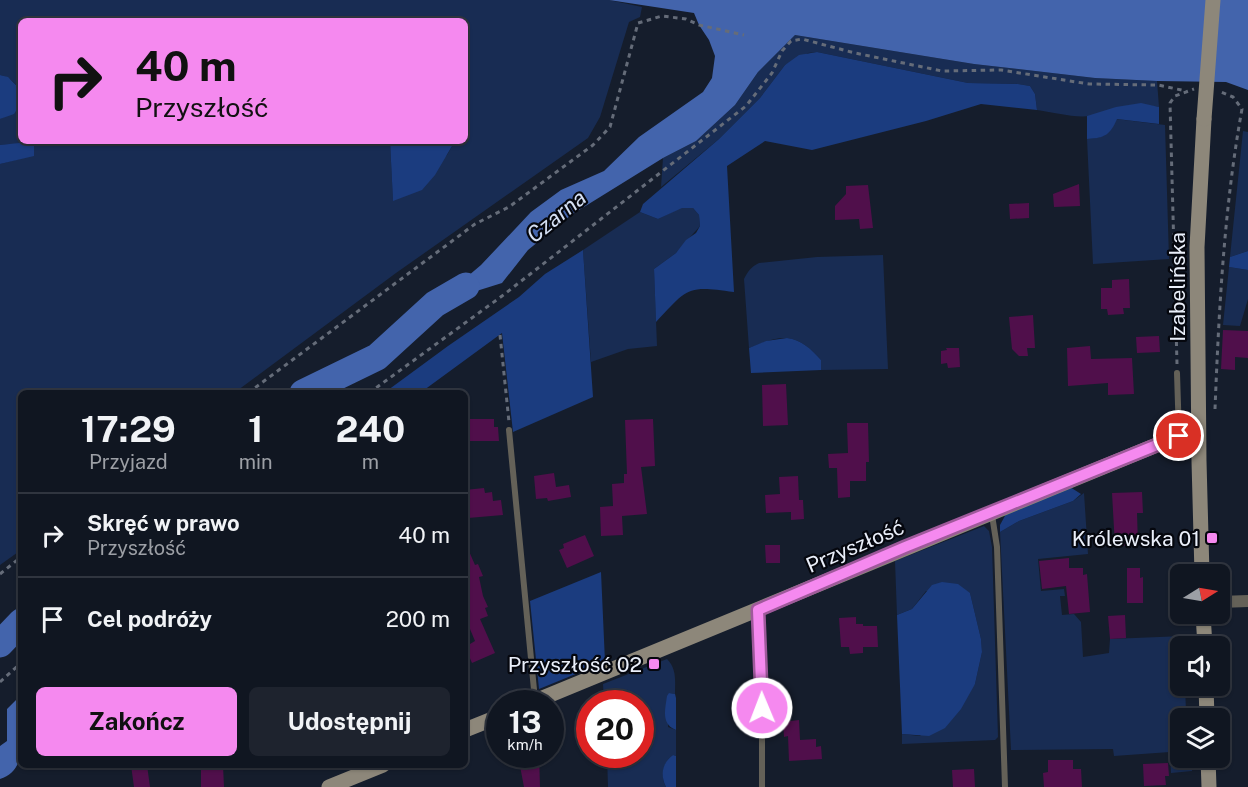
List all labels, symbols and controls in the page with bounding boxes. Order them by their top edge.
text: 40 m [135,41,237,90]
icon: right [36,42,114,120]
text: Przyszłość [135,91,269,123]
water label: Czarna [521,184,591,248]
street label: Izabelińska [1165,232,1190,342]
text: 17:29 [81,408,176,450]
text: 1 [248,408,263,450]
text: 240 [335,408,405,450]
pin [1153,410,1204,461]
icon: arrive [1162,419,1195,452]
text: Przyjazd [89,450,168,474]
text: min [239,450,273,474]
text: m [362,450,379,474]
text: Skręć w prawo [87,510,240,536]
street label: Przyszłość [802,514,908,578]
icon: right [36,519,69,552]
text: 40 m [398,522,450,548]
place label: Królewska 01 [1072,526,1200,551]
marker: Królewska 01 [1205,531,1219,545]
text: Przyszłość [87,536,186,560]
north arrow [1170,564,1230,624]
map controls [1170,564,1230,768]
icon: arrive [36,603,69,636]
text: Cel podróży [87,606,212,632]
text: 200 m [386,606,450,632]
button: sound [1170,636,1230,696]
place label: Przyszłość 02 [508,652,642,677]
marker: Przyszłość 02 [647,657,661,671]
position arrow [730,676,794,740]
button: Zakończ [36,687,237,756]
button: Udostępnij [249,687,450,756]
speed limit sign: 20 [576,690,654,768]
text: 13 [509,704,541,740]
button: layers [1170,708,1230,768]
text: km/h [507,736,543,753]

